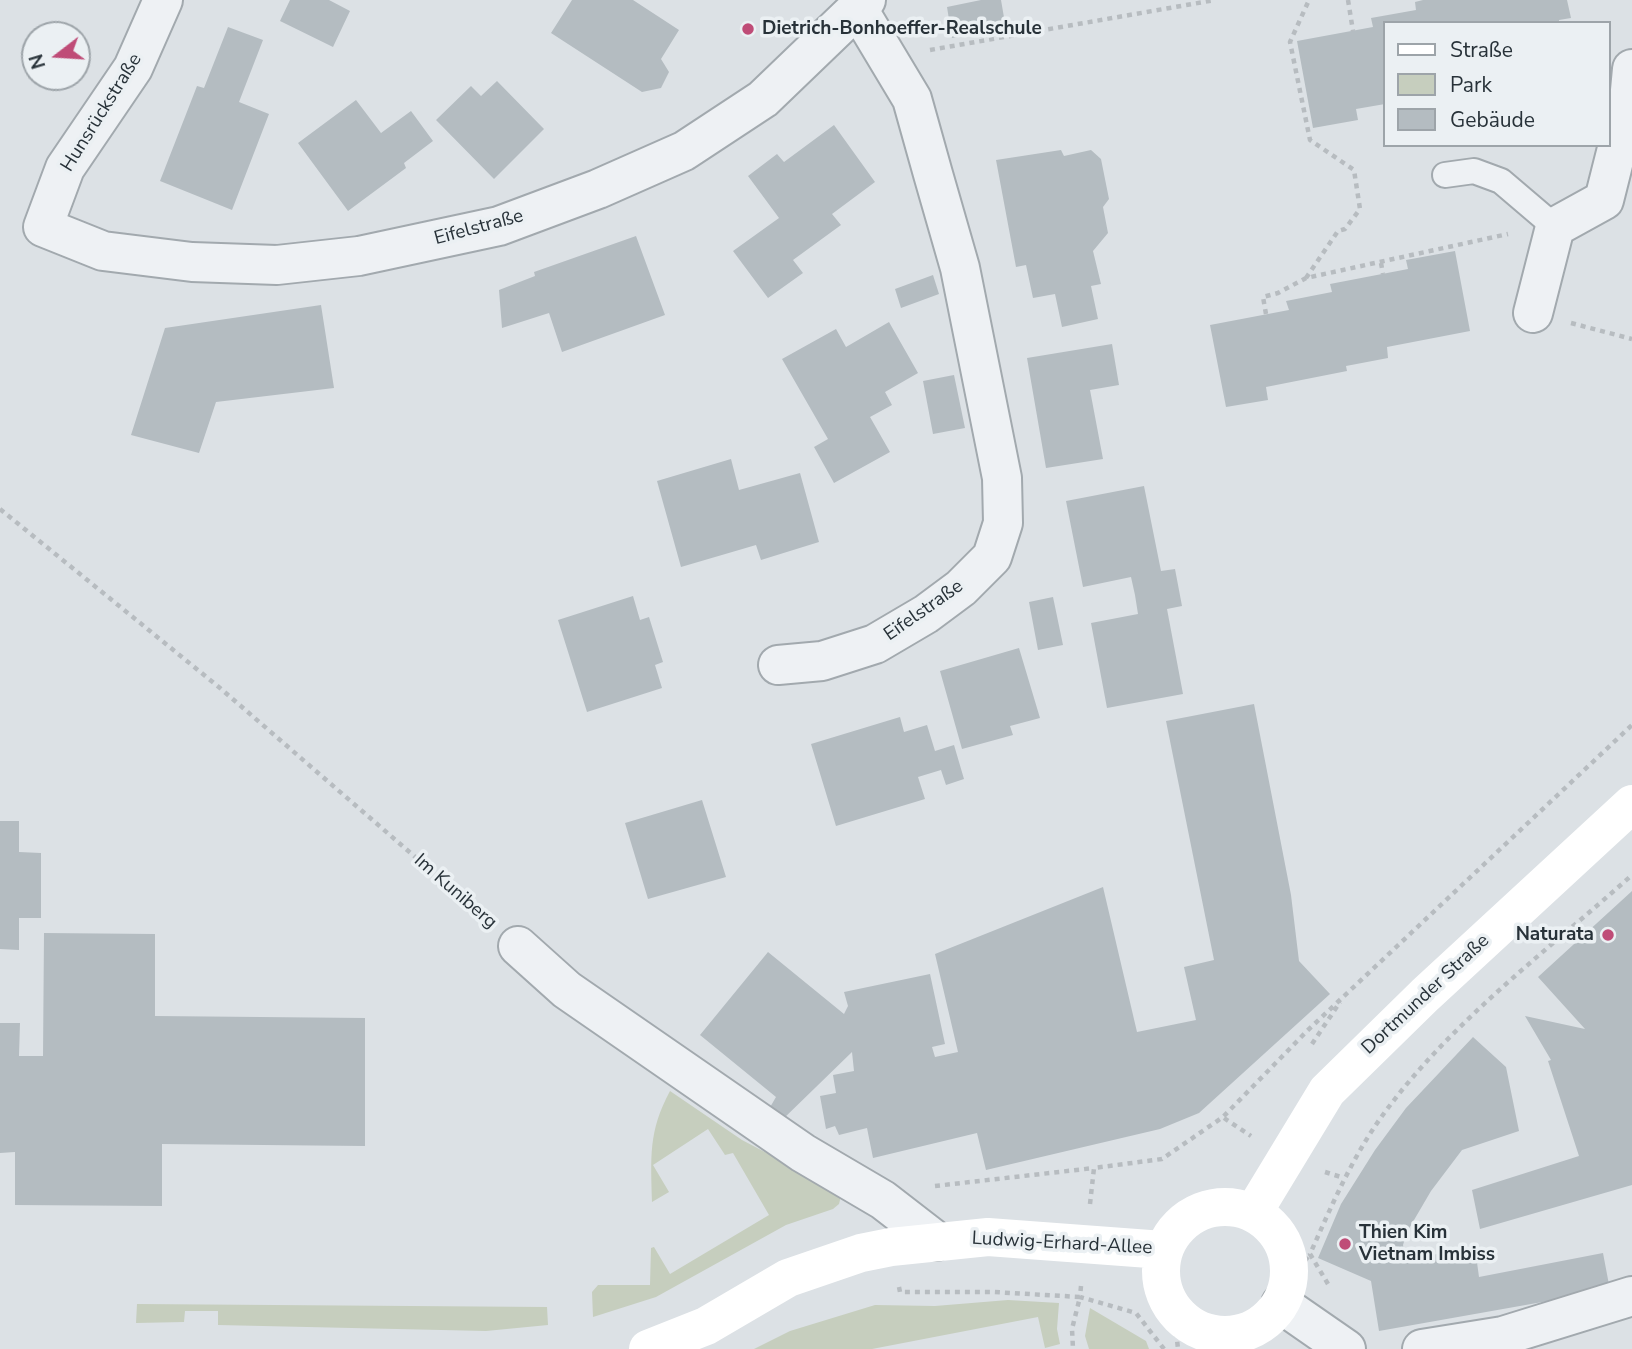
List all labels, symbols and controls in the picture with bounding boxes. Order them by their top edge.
place label: Dietrich-Bonhoeffer-Realschule [762,18,1042,40]
north arrow [21,21,91,91]
marker: Dietrich-Bonhoeffer-Realschule [740,21,756,37]
legend [1384,21,1611,147]
text: Straße [1450,36,1513,64]
street label: Hunsrückstraße [57,50,147,176]
text: N [23,51,52,72]
text: Park [1450,71,1492,99]
text: Gebäude [1450,106,1535,134]
street label: Eifelstraße [432,205,526,251]
street label: Eifelstraße [880,575,968,647]
street label: Im Kuniberg [409,850,501,934]
place label: Naturata [1516,924,1594,946]
marker: Naturata [1600,927,1616,943]
street label: Dortmunder Straße [1357,930,1495,1060]
place label: Thien Kim Vietnam Imbiss [1359,1222,1495,1266]
street label: Ludwig-Erhard-Allee [971,1228,1153,1260]
marker: Thien Kim Vietnam Imbiss [1337,1236,1353,1252]

